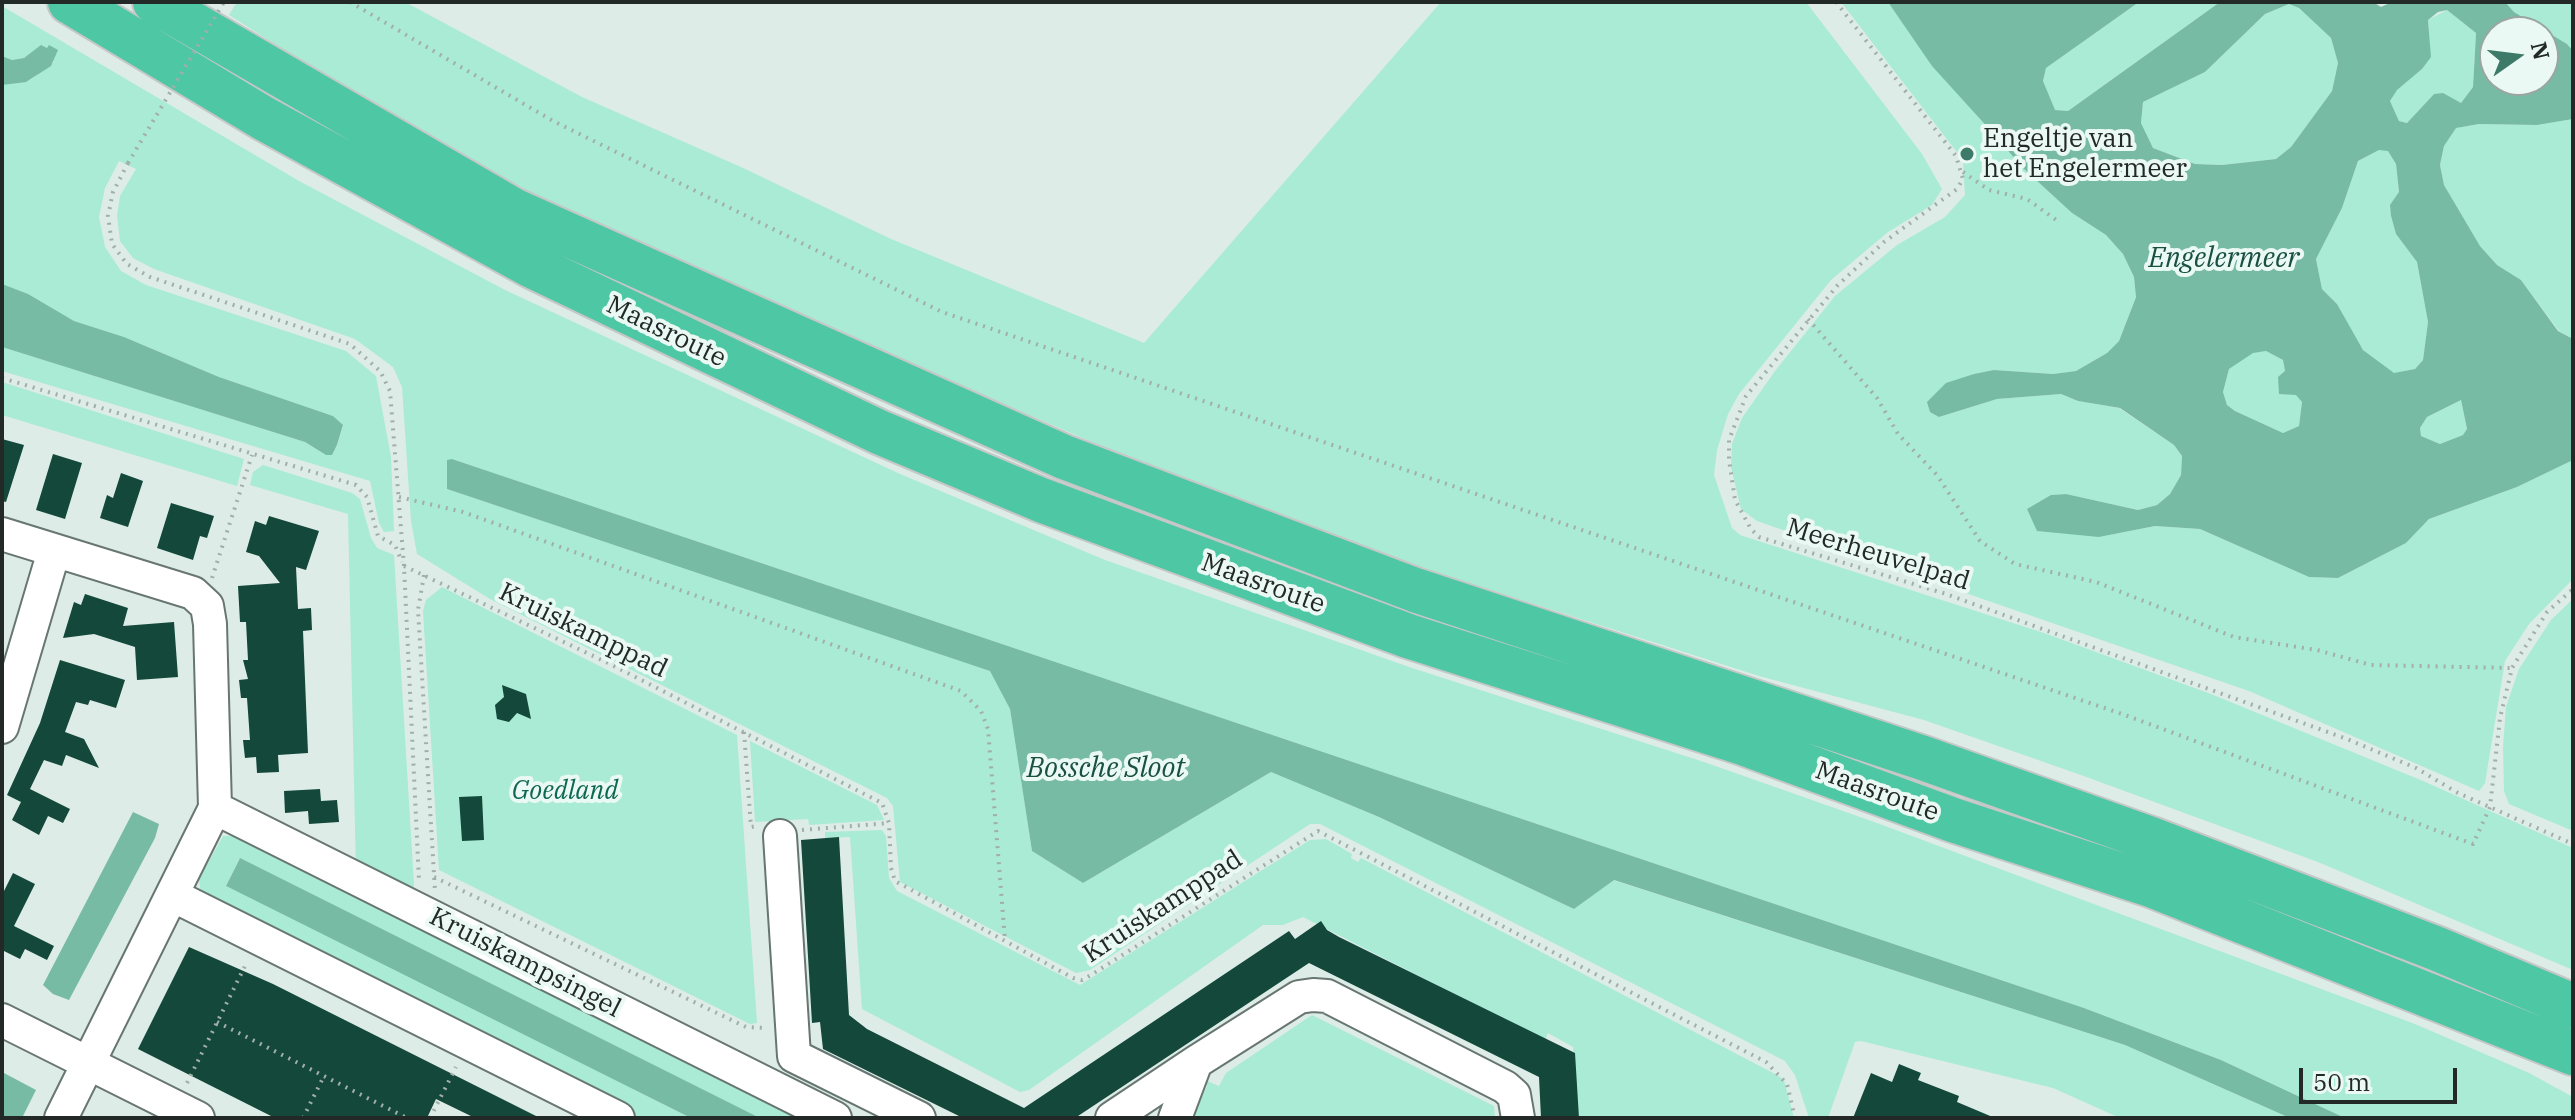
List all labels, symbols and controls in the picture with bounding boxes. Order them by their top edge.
north arrow [2479,16,2559,96]
text: N [2525,39,2557,63]
place label: Engeltje van het Engelermeer [1983,123,2187,184]
marker: Engeltje van het Engelermeer [1958,145,1976,163]
water label: Engelermeer [2148,242,2300,276]
street label: Maasroute [601,290,731,374]
street label: Meerheuvelpad [1783,512,1973,598]
street label: Maasroute [1197,547,1329,621]
street label: Kruiskamppad [494,577,672,685]
water label: Bossche Sloot [1027,752,1185,786]
street label: Maasroute [1811,755,1943,829]
park label: Goedland [512,775,618,807]
street label: Kruiskamppad [1078,844,1248,970]
street label: Kruiskampsingel [424,901,626,1025]
scale bar [2303,1052,2461,1102]
text: 50 m [2313,1066,2370,1098]

